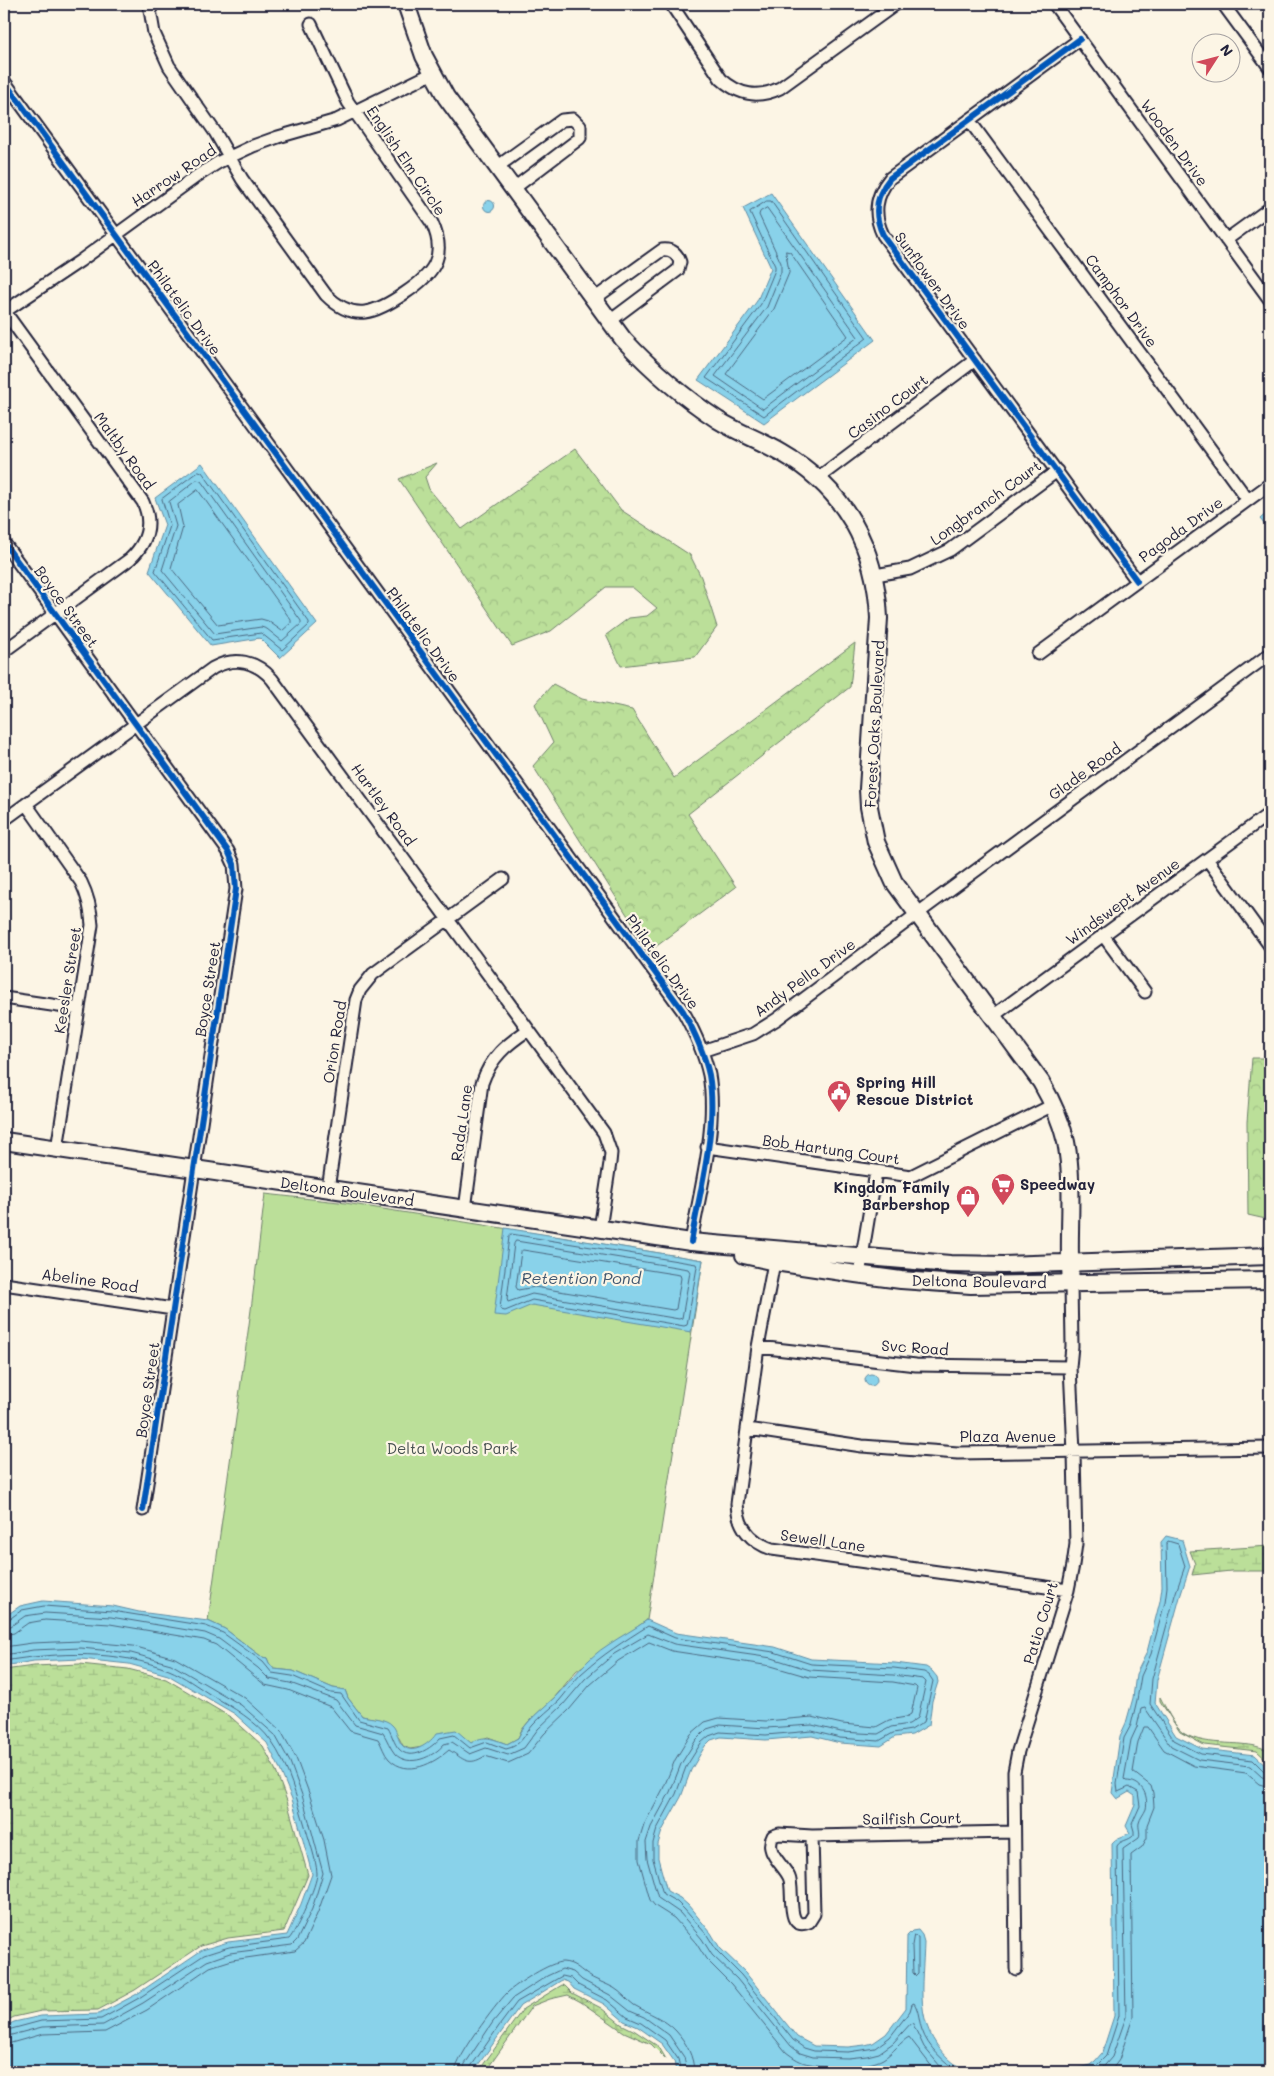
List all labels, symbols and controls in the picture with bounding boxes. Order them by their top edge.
north arrow [1192,32,1242,82]
text: N [1216,40,1238,60]
street label: Wooden Drive [1137,95,1213,190]
street label: English Elm Circle [363,102,451,219]
street label: Harrow Road [127,140,220,211]
street label: Sunflower Drive [891,227,975,333]
street label: Camphor Drive [1081,250,1162,351]
street label: Philatelic Drive [144,256,226,359]
street label: Casino Court [843,369,932,443]
street label: Maltby Road [90,408,160,493]
street label: Longbranch Court [926,455,1045,549]
street label: Pagoda Drive [1134,492,1227,566]
street label: Boyce Street [30,561,103,651]
street label: Philatelic Drive [383,583,465,686]
street label: Forest Oaks Boulevard [860,640,888,808]
street label: Glade Road [1044,738,1125,804]
street label: Hartley Road [347,759,420,850]
street label: Windswept Avenue [1061,853,1183,949]
street label: Philatelic Drive [622,910,704,1013]
street label: Keesler Street [49,925,85,1035]
street label: Andy Pella Drive [750,934,859,1021]
street label: Boyce Street [190,940,224,1038]
street label: Orion Road [318,999,350,1085]
place label: Spring Hill Rescue District [856,1072,974,1109]
public building icon: Spring Hill Rescue District [826,1079,852,1113]
street label: Rada Lane [446,1083,476,1163]
street label: Bob Hartung Court [761,1129,901,1169]
street label: Deltona Boulevard [279,1172,415,1210]
supermarket icon: Speedway [990,1172,1016,1206]
place label: Speedway [1020,1174,1095,1194]
place label: Kingdom Family Barbershop [834,1177,950,1214]
shop icon: Kingdom Family Barbershop [955,1184,981,1218]
street label: Abeline Road [41,1263,140,1297]
water label: Retention Pond [521,1267,642,1288]
street label: Deltona Boulevard [911,1270,1047,1292]
street label: Svc Road [881,1335,949,1359]
street label: Boyce Street [130,1341,164,1439]
street label: Plaza Avenue [960,1426,1056,1446]
park label: Delta Woods Park [387,1438,517,1458]
street label: Sewell Lane [779,1524,867,1556]
street label: Patio Court [1018,1579,1062,1666]
street label: Sailfish Court [862,1807,962,1829]

